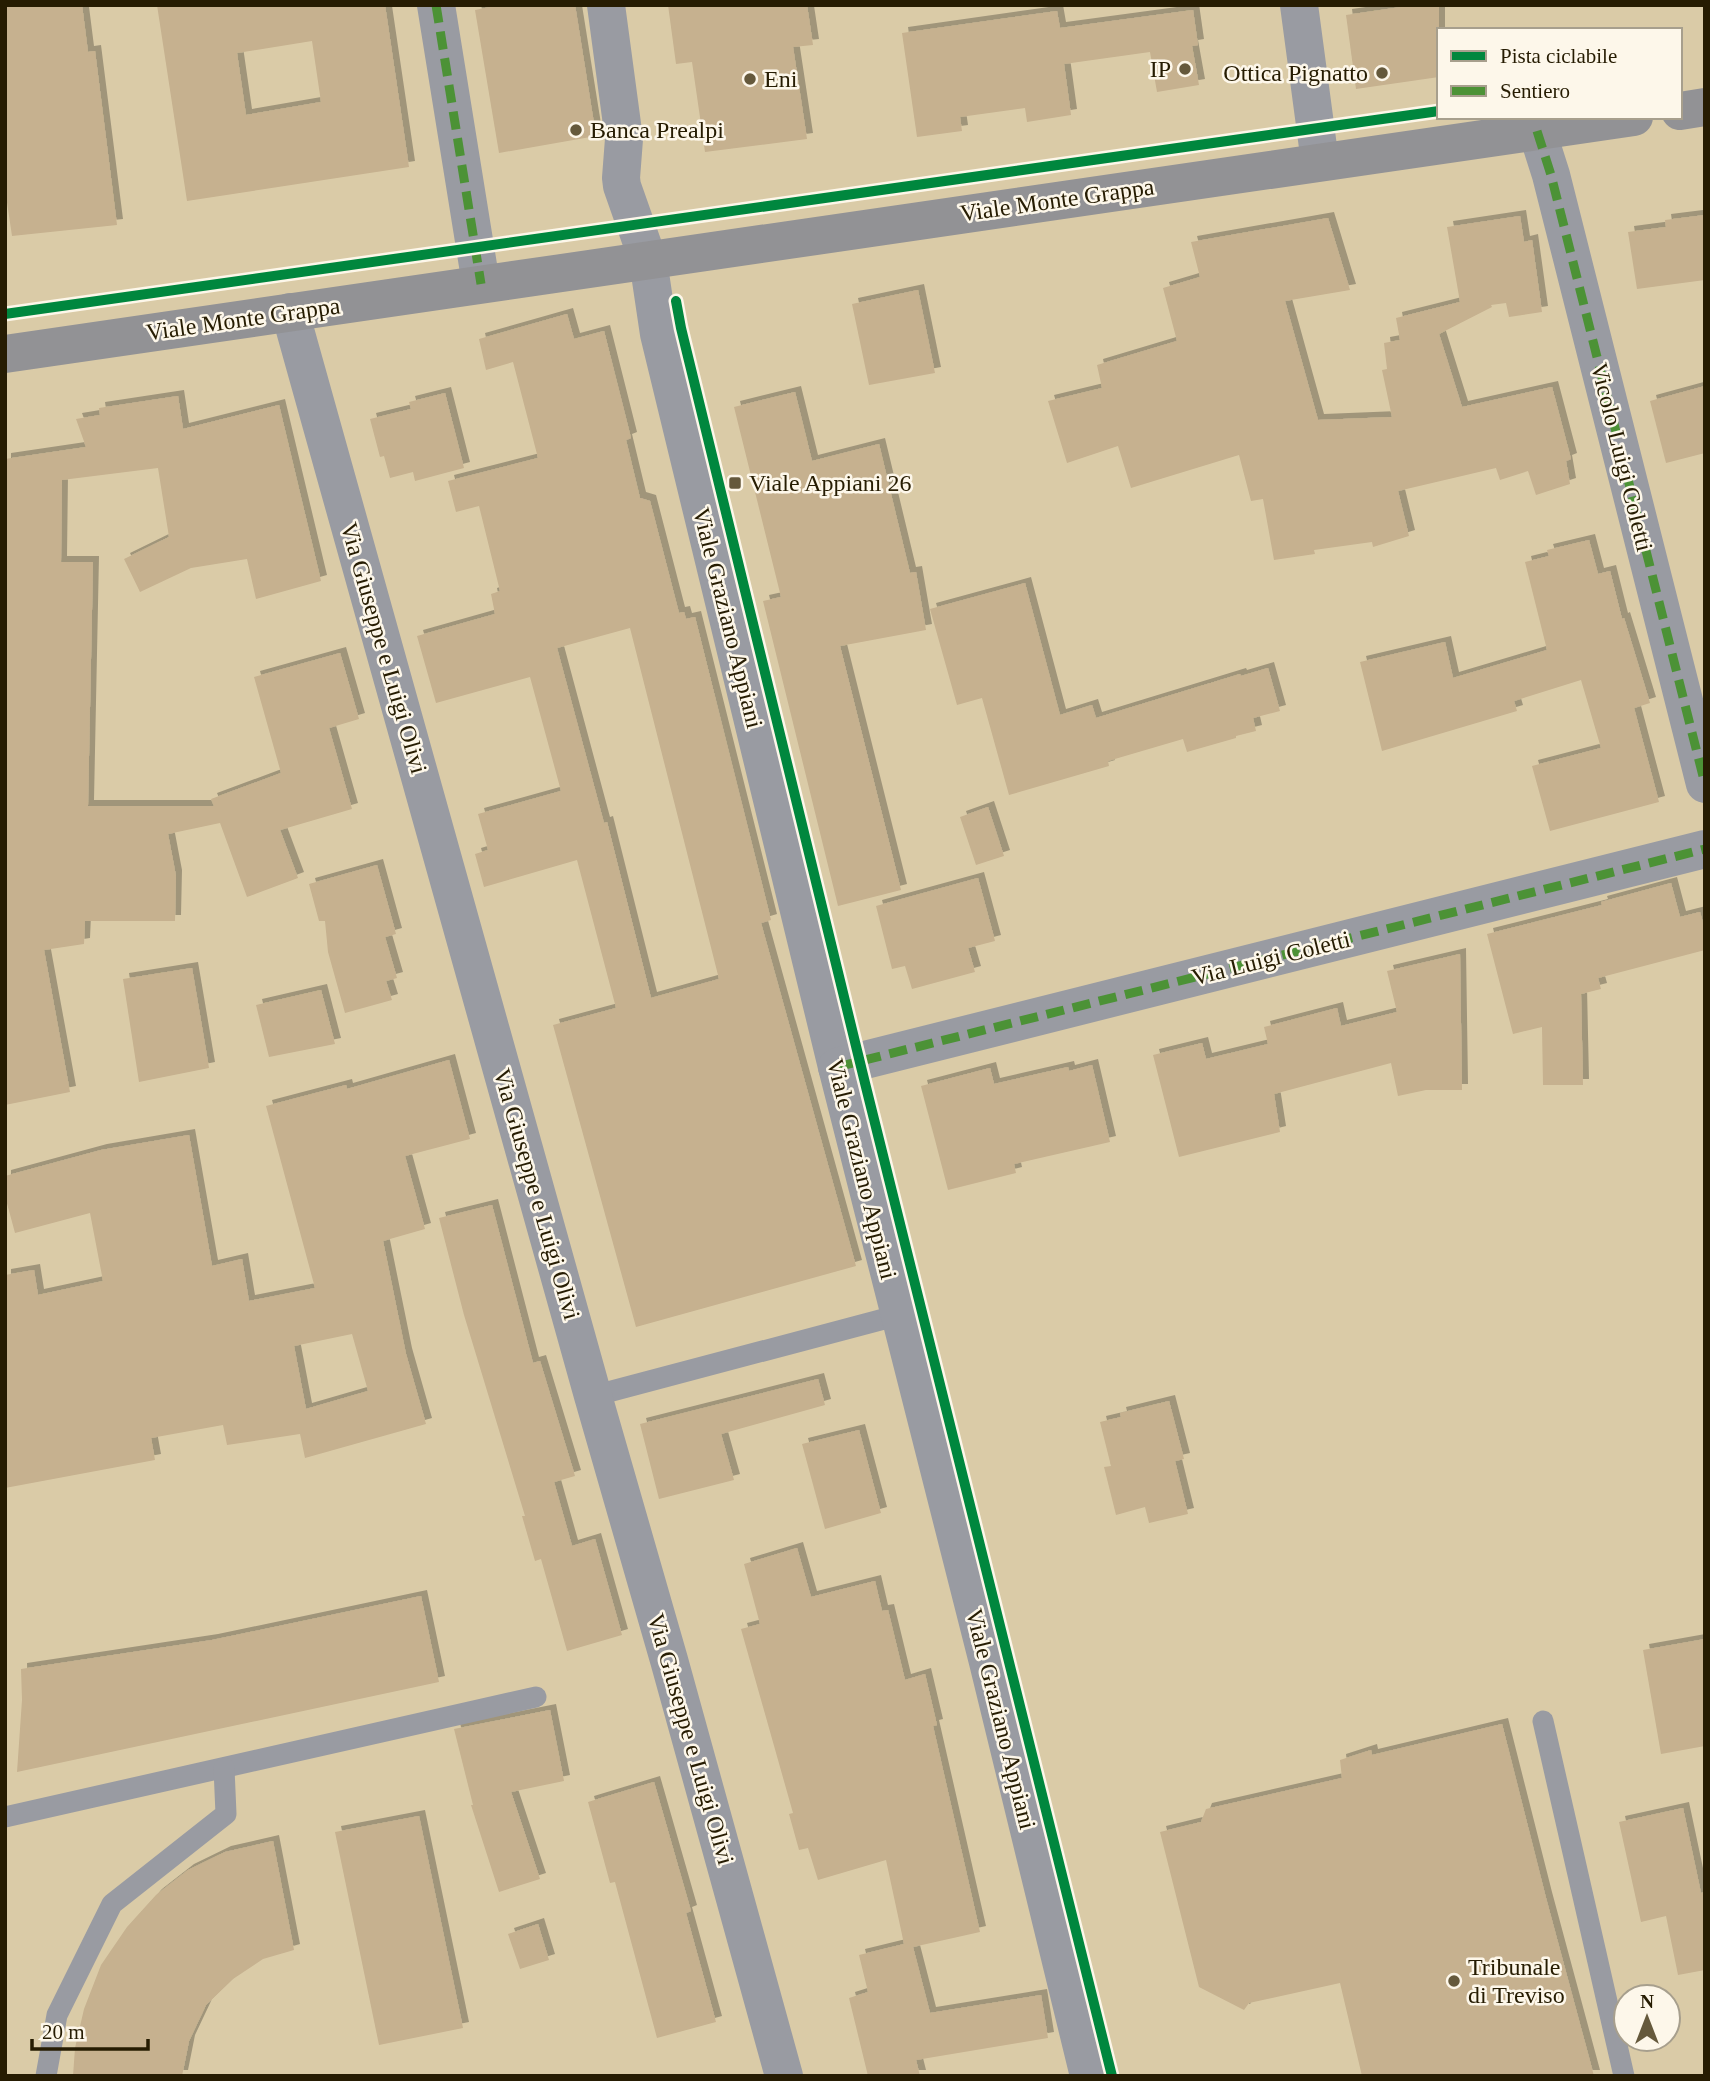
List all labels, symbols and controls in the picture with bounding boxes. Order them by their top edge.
legend [1437,28,1682,119]
text: Pista ciclabile [1500,44,1617,68]
place label: IP [1150,56,1171,82]
place label: Ottica Pignatto [1223,60,1368,86]
marker: IP [1177,61,1193,77]
marker: Ottica Pignatto [1374,65,1390,81]
place label: Eni [764,66,798,92]
marker: Eni [742,71,758,87]
text: Sentiero [1500,79,1570,103]
place label: Banca Prealpi [590,117,724,143]
marker: Banca Prealpi [568,122,584,138]
street label: Viale Monte Grappa [958,173,1156,227]
street label: Viale Monte Grappa [144,292,342,346]
street label: Vicolo Luigi Coletti [1586,360,1658,554]
place label: Viale Appiani 26 [749,470,912,496]
marker: Viale Appiani 26 [727,475,743,491]
street label: Viale Graziano Appiani [688,505,768,731]
street label: Via Giuseppe e Luigi Olivi [336,520,432,777]
street label: Via Luigi Coletti [1189,926,1353,990]
street label: Viale Graziano Appiani [822,1056,902,1282]
street label: Via Giuseppe e Luigi Olivi [489,1066,585,1323]
street label: Viale Graziano Appiani [961,1606,1041,1832]
street label: Via Giuseppe e Luigi Olivi [643,1611,739,1868]
place label: Tribunale di Treviso [1468,1954,1565,2008]
marker: Tribunale di Treviso [1446,1973,1462,1989]
north arrow [1612,1983,1682,2053]
text: N [1640,1991,1654,2012]
scale bar [32,2008,147,2052]
text: 20 m [42,2020,85,2044]

